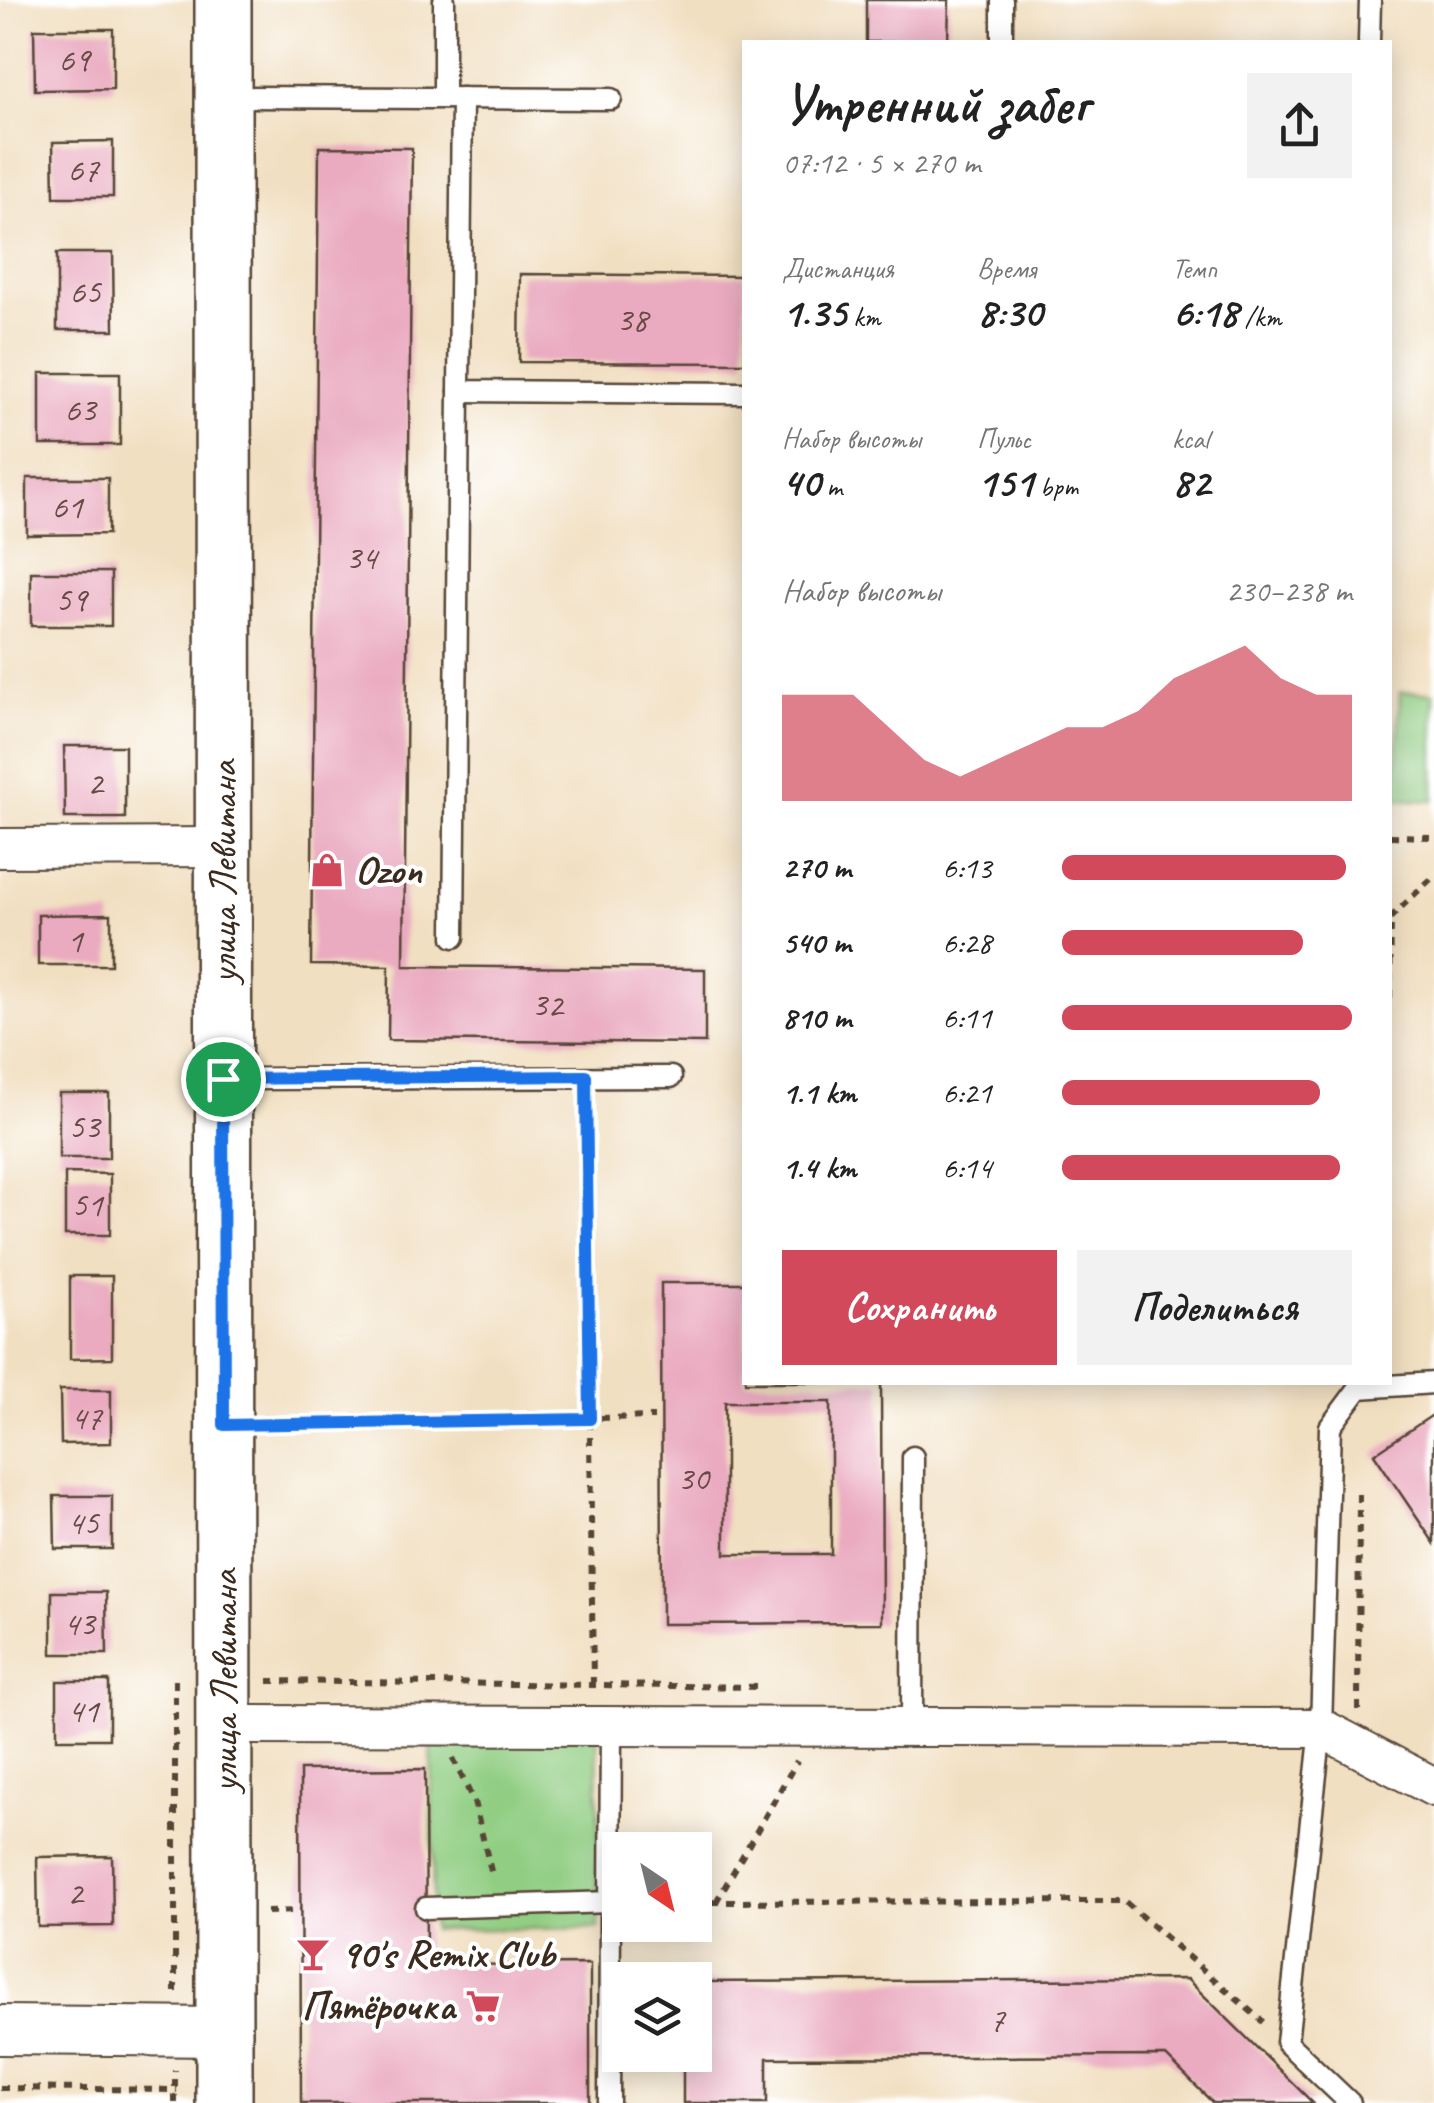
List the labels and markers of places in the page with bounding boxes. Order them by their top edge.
place label: Ozon [355,845,422,895]
shop icon: Ozon [308,851,346,889]
pin [181,1037,266,1122]
place label: 90's Remix Club [341,1929,557,1979]
bar icon: 90's Remix Club [294,1935,332,1973]
place label: Пятёрочка [302,1981,457,2031]
supermarket icon: Пятёрочка [464,1987,502,2025]

